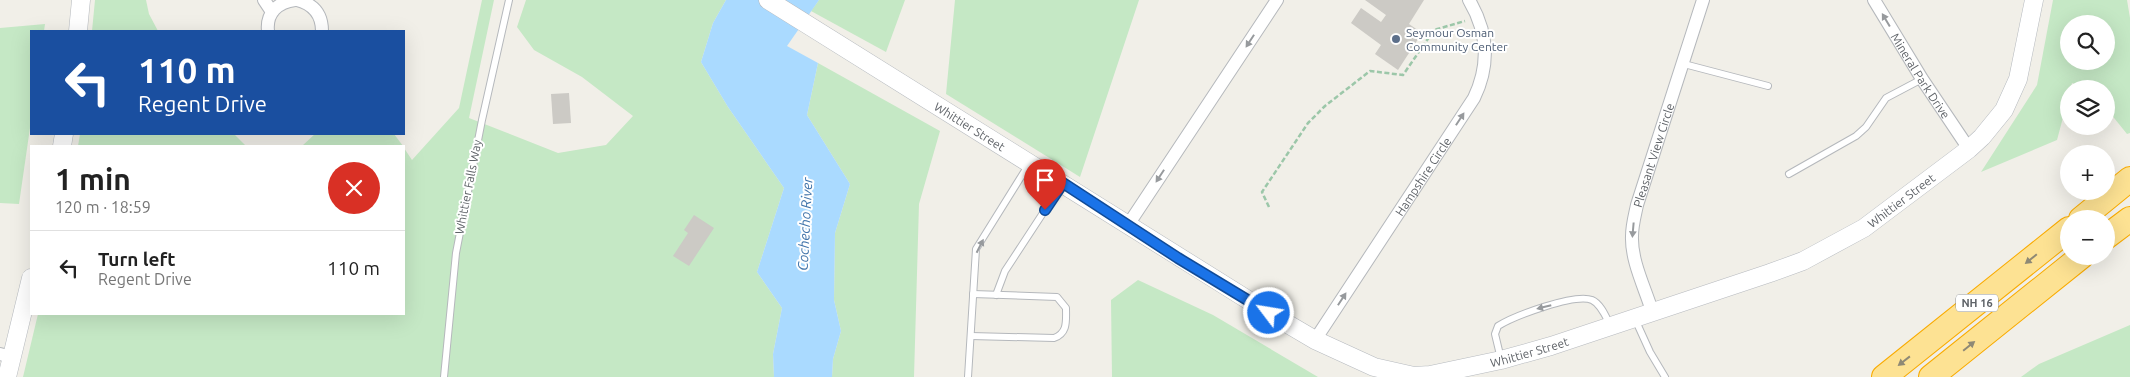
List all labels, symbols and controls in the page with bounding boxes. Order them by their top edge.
one-way arrow [1882,14,1891,27]
map controls [2060,15,2115,265]
button: search [2060,15,2115,70]
place label: Seymour Osman Community Center [1406,26,1508,53]
street label: Mineral Park Drive [1889,31,1953,121]
marker: Seymour Osman Community Center [1390,33,1402,45]
one-way arrow [1245,34,1255,47]
icon: left [55,50,120,115]
text: 110 m [138,50,236,90]
button: layers [2060,80,2115,135]
text: Regent Drive [138,91,267,116]
street label: Whittier Street [932,99,1008,153]
street label: Pleasant View Circle [1630,101,1676,209]
one-way arrow [1455,112,1465,126]
street label: Hampshire Circle [1392,135,1453,218]
street label: Whittier Falls Way [452,138,484,235]
button: + [2060,145,2115,200]
pin [1024,159,1066,210]
text: 1 min [55,162,131,196]
button: close [328,162,380,214]
icon: arrive [1031,166,1059,194]
one-way arrow [1155,170,1165,183]
street label: Whittier Street [1865,171,1937,230]
water label: Cochecho River [795,176,815,271]
text: 120 m · 18:59 [55,198,151,216]
button: − [2060,210,2115,265]
one-way arrow [1628,223,1636,239]
one-way arrow [975,239,984,254]
text: Turn left [98,248,176,270]
icon: left [55,254,83,282]
one-way arrow [2025,254,2038,265]
text: 110 m [327,257,380,279]
text: Regent Drive [98,270,192,288]
position arrow [1242,286,1294,338]
one-way arrow [1337,292,1347,306]
road number: NH 16 [1956,294,1998,312]
one-way arrow [1536,304,1551,312]
street label: Whittier Street [1489,334,1570,369]
one-way arrow [1962,341,1975,352]
one-way arrow [1898,356,1911,367]

